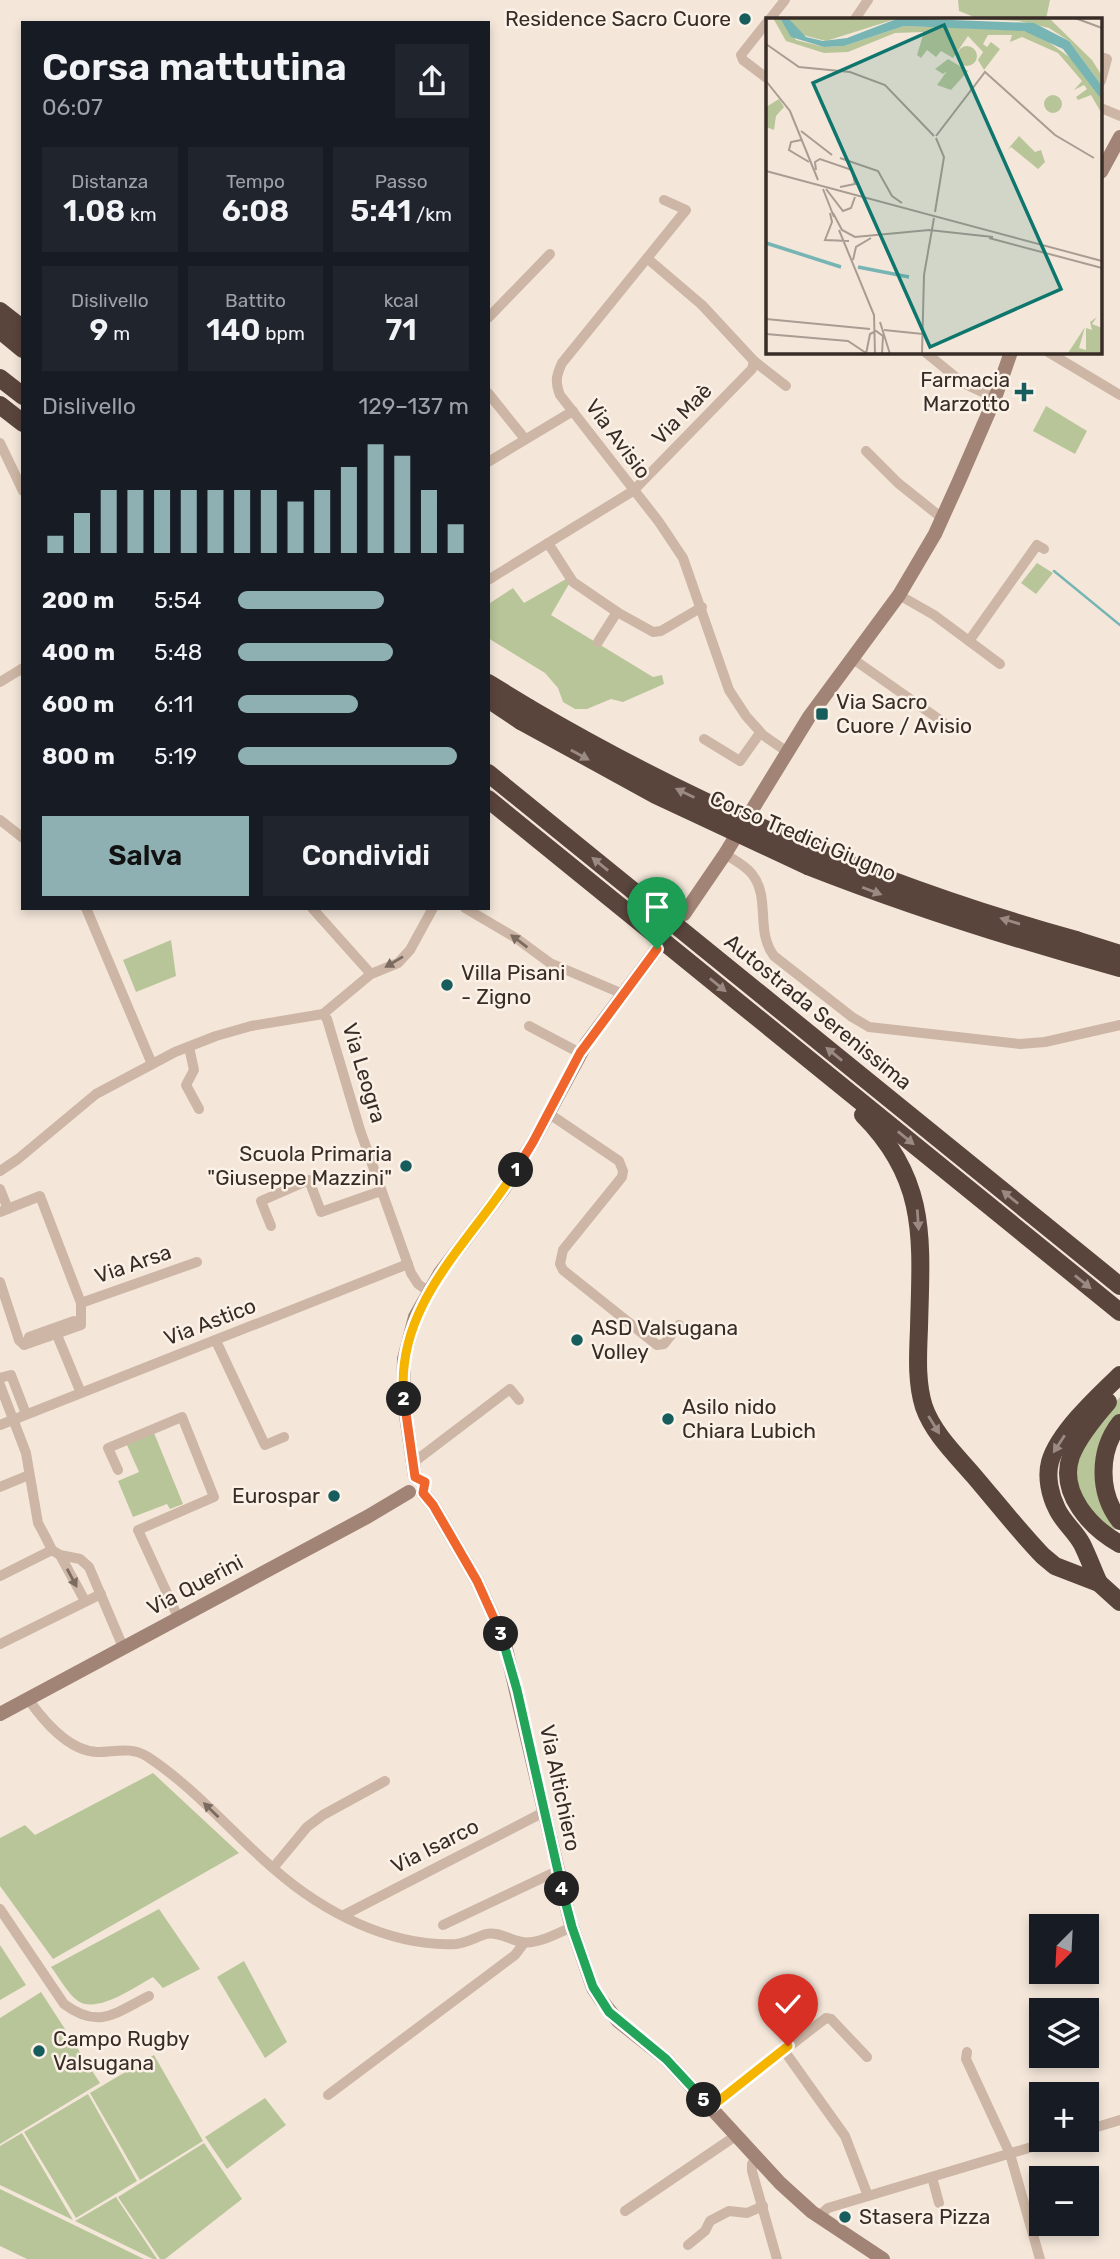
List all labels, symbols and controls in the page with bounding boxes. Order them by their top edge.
place label: Residence Sacro Cuore [505,6,731,31]
marker: Residence Sacro Cuore [737,11,753,27]
inset map [766,18,1102,354]
text: Corsa mattutina [42,44,347,90]
button: share [395,44,469,118]
text: 06:07 [42,93,103,121]
text: Distanza [71,170,148,193]
text: Tempo [226,170,285,193]
text: Passo [375,170,428,193]
text: 1.08 [63,193,125,229]
text: 6:08 [222,193,289,229]
text: 5:41 [350,193,411,229]
text: km [125,203,157,226]
text: /km [411,203,452,226]
text: Dislivello [71,289,149,312]
text: Battito [225,289,286,312]
text: kcal [384,289,419,312]
text: 9 [90,312,108,348]
text: 140 [206,312,261,348]
text: 71 [386,312,417,348]
text: m [108,322,130,345]
text: bpm [261,322,305,345]
place label: Farmacia Marzotto [920,367,1010,416]
street label: Via Maè [646,378,717,450]
marker: Farmacia Marzotto [1016,384,1032,400]
text: Dislivello [42,392,136,420]
text: 129–137 m [358,392,469,420]
street label: Via Avisio [580,394,656,483]
text: 200 m [42,586,114,614]
text: 5:54 [154,586,202,614]
text: 400 m [42,638,115,666]
text: 5:48 [154,638,202,666]
place label: Via Sacro Cuore / Avisio [836,689,972,738]
text: 600 m [42,690,114,718]
text: 6:11 [154,690,193,718]
marker: Via Sacro Cuore / Avisio [814,706,830,722]
text: 800 m [42,742,115,770]
text: 5:19 [154,742,197,770]
one-way arrow [571,749,590,761]
street label: Corso Tredici Giugno [706,785,900,886]
one-way arrow [675,787,695,798]
button: Salva [42,816,249,896]
button: Condividi [263,816,469,896]
one-way arrow [592,857,609,872]
pin [627,877,687,949]
one-way arrow [861,885,882,896]
icon: arrive [638,888,676,926]
one-way arrow [1000,916,1021,926]
street label: Autostrada Serenissima [720,928,917,1095]
one-way arrow [510,935,528,949]
one-way arrow [385,956,404,969]
place label: Villa Pisani - Zigno [461,960,565,1009]
marker: Villa Pisani - Zigno [439,977,455,993]
one-way arrow [709,977,726,992]
street label: Via Leogra [337,1020,391,1126]
one-way arrow [825,1047,842,1062]
one-way arrow [897,1131,915,1146]
place label: Scuola Primaria "Giuseppe Mazzini" [207,1141,392,1190]
pin: 1 [498,1152,534,1188]
marker: Scuola Primaria "Giuseppe Mazzini" [398,1158,414,1174]
text: 1 [511,1158,520,1181]
one-way arrow [1002,1190,1020,1205]
one-way arrow [912,1209,923,1231]
street label: Via Arsa [91,1239,174,1288]
one-way arrow [1073,1274,1091,1289]
street label: Via Astico [160,1293,259,1351]
place label: ASD Valsugana Volley [591,1315,738,1364]
marker: ASD Valsugana Volley [569,1332,585,1348]
pin: 2 [386,1382,422,1416]
text: 2 [397,1387,410,1410]
place label: Asilo nido Chiara Lubich [682,1394,816,1443]
marker: Asilo nido Chiara Lubich [660,1411,676,1427]
one-way arrow [928,1415,941,1434]
one-way arrow [1053,1435,1066,1454]
place label: Eurospar [232,1483,320,1508]
marker: Eurospar [326,1488,342,1504]
street label: Via Querini [143,1549,247,1620]
one-way arrow [66,1569,78,1588]
pin: 3 [484,1616,518,1652]
text: 3 [494,1622,507,1645]
street label: Via Altichiero [535,1722,586,1853]
one-way arrow [203,1802,220,1818]
street label: Via Isarco [387,1813,483,1878]
pin: 4 [544,1871,580,1906]
text: 4 [555,1877,568,1900]
north arrow [1029,1914,1099,1984]
map controls [1029,1914,1099,2236]
pin [758,1974,818,2046]
icon: check [769,1985,807,2023]
button: layers [1029,1998,1099,2068]
place label: Campo Rugby Valsugana [53,2026,190,2075]
marker: Campo Rugby Valsugana [31,2043,47,2059]
pin: 5 [686,2082,722,2118]
button: + [1029,2082,1099,2152]
text: 5 [697,2088,710,2111]
button: − [1029,2166,1099,2236]
place label: Stasera Pizza [859,2204,990,2229]
marker: Stasera Pizza [837,2209,853,2225]

